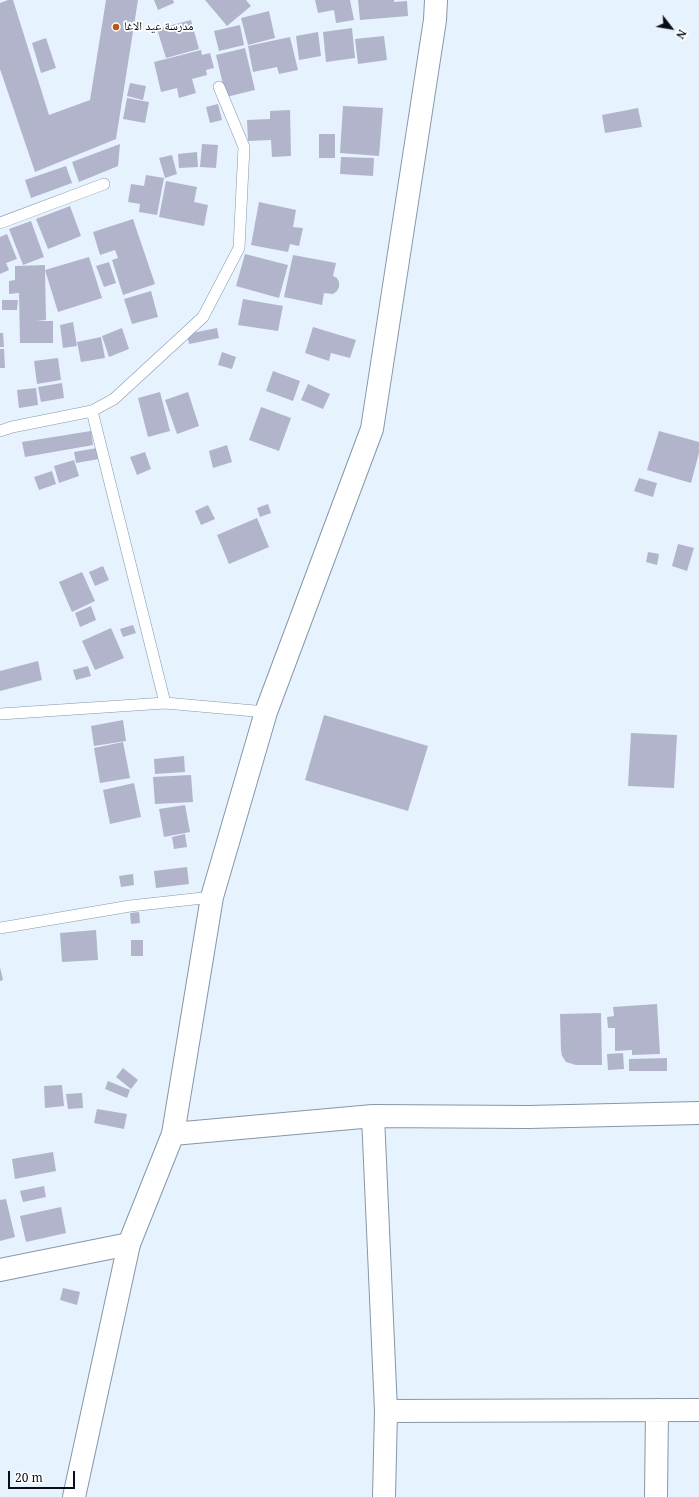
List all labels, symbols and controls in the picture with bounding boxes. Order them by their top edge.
north arrow [651,8,691,48]
place label: مدرسة عيد الاغا [124,20,194,34]
marker: مدرسة عيد الاغا [111,22,121,32]
text: N [673,27,690,42]
scale bar [10,1463,77,1489]
text: 20 m [15,1469,43,1486]

